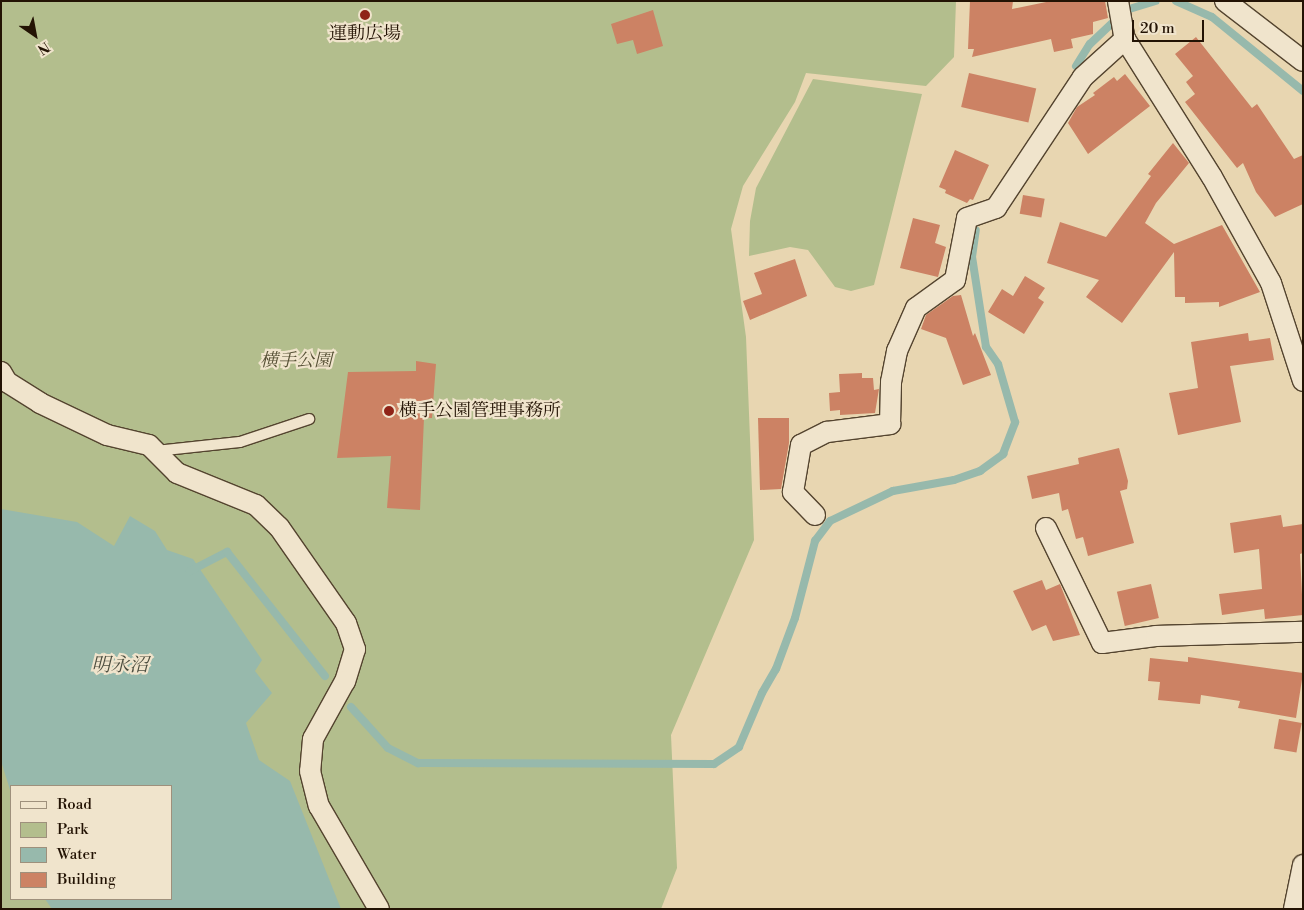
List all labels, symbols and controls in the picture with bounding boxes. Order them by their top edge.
marker: 運動広場 [359,9,371,21]
north arrow [10,10,60,60]
scale bar [1134,10,1206,42]
text: 20 m [1140,19,1175,38]
place label: 運動広場 [329,23,401,45]
text: N [34,37,53,58]
park label: 横手公園 [260,350,332,372]
place label: 横手公園管理事務所 [399,400,561,422]
marker: 横手公園管理事務所 [383,405,395,417]
water label: 明永沼 [92,655,148,677]
legend [10,785,172,900]
text: Road [57,795,92,814]
text: Park [57,820,88,839]
text: Water [57,845,96,864]
text: Building [57,870,116,889]

